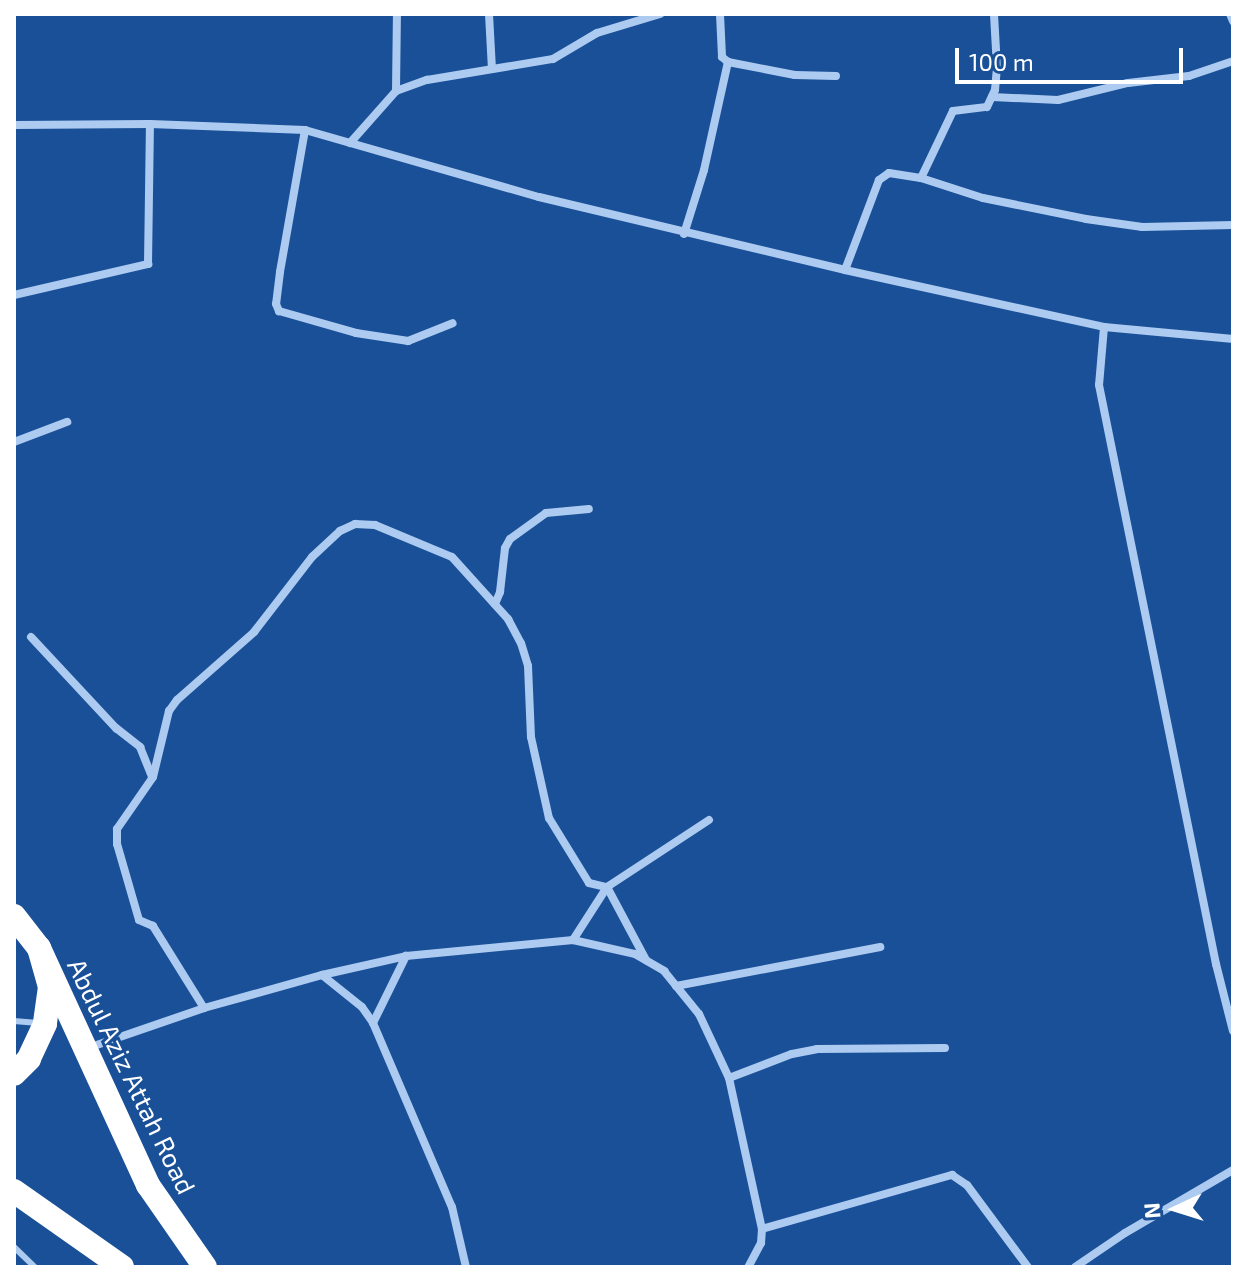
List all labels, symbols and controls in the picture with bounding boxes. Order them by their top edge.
scale bar [959,32,1187,82]
text: 100 m [969,47,1034,76]
street label: Abdul Aziz Attah Road [61,952,203,1200]
north arrow [1135,1169,1215,1249]
text: N [1138,1202,1165,1220]

